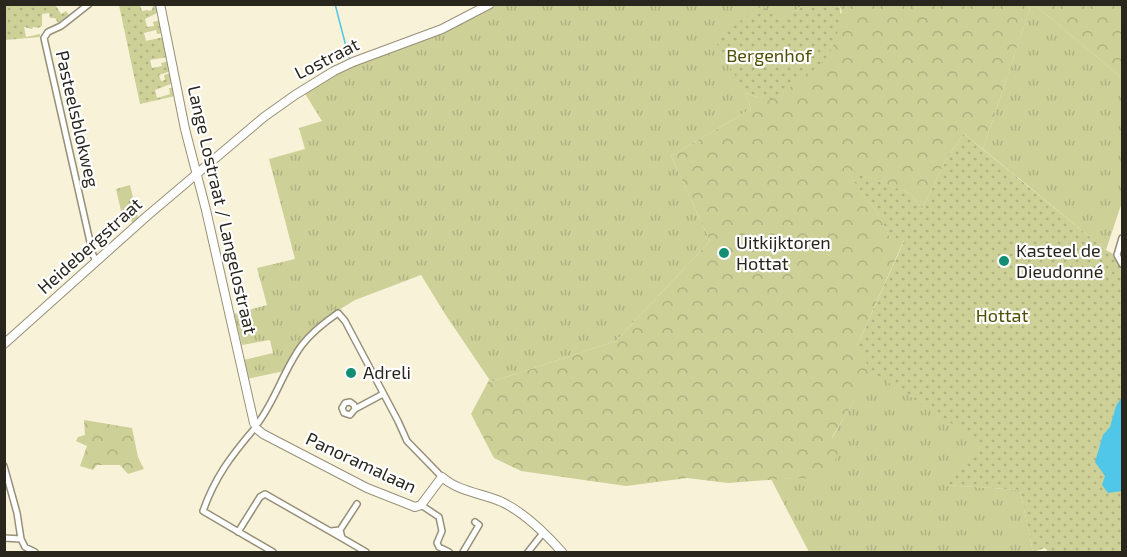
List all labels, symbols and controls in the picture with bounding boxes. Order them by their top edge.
street label: Lostraat [291,33,363,84]
park label: Bergenhof [726,44,813,66]
street label: Pasteelsblokweg [52,48,104,189]
street label: Lange Lostraat / Langelostraat [184,83,262,336]
street label: Heidebergstraat [33,192,146,298]
place label: Uitkijktoren Hottat [736,231,831,274]
place label: Kasteel de Dieudonné [1016,239,1103,282]
marker: Uitkijktoren Hottat [717,246,731,260]
marker: Kasteel de Dieudonné [997,254,1011,268]
park label: Hottat [976,304,1028,326]
place label: Adreli [363,361,411,383]
marker: Adreli [344,366,358,380]
street label: Panoramalaan [303,427,420,497]

